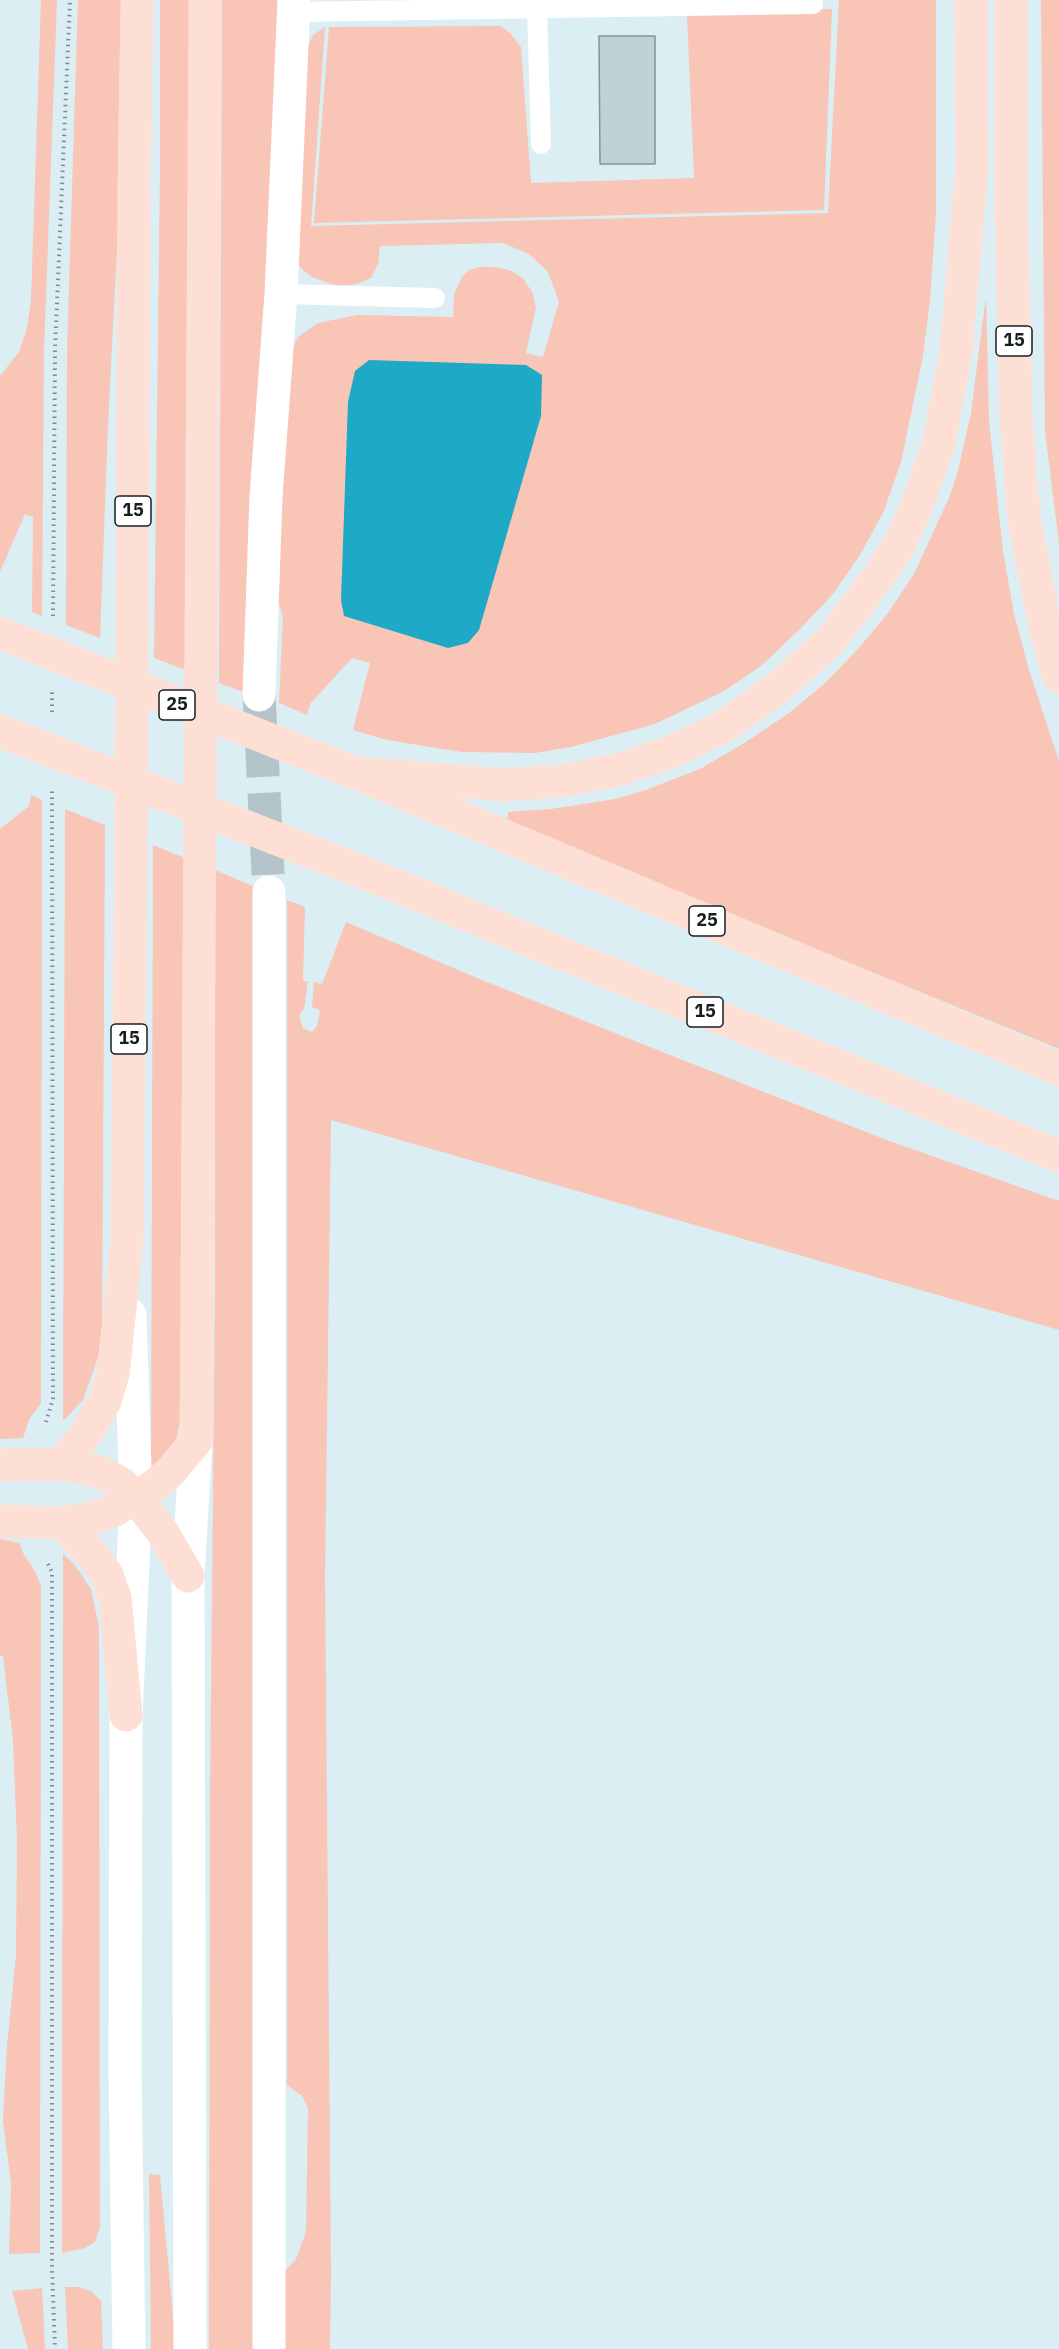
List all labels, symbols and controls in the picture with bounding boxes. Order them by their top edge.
road number: 15 [996,326,1032,356]
road number: 15 [115,496,151,526]
road number: 25 [159,690,195,720]
road number: 25 [689,906,725,936]
road number: 15 [687,997,723,1027]
road number: 15 [111,1024,147,1054]

